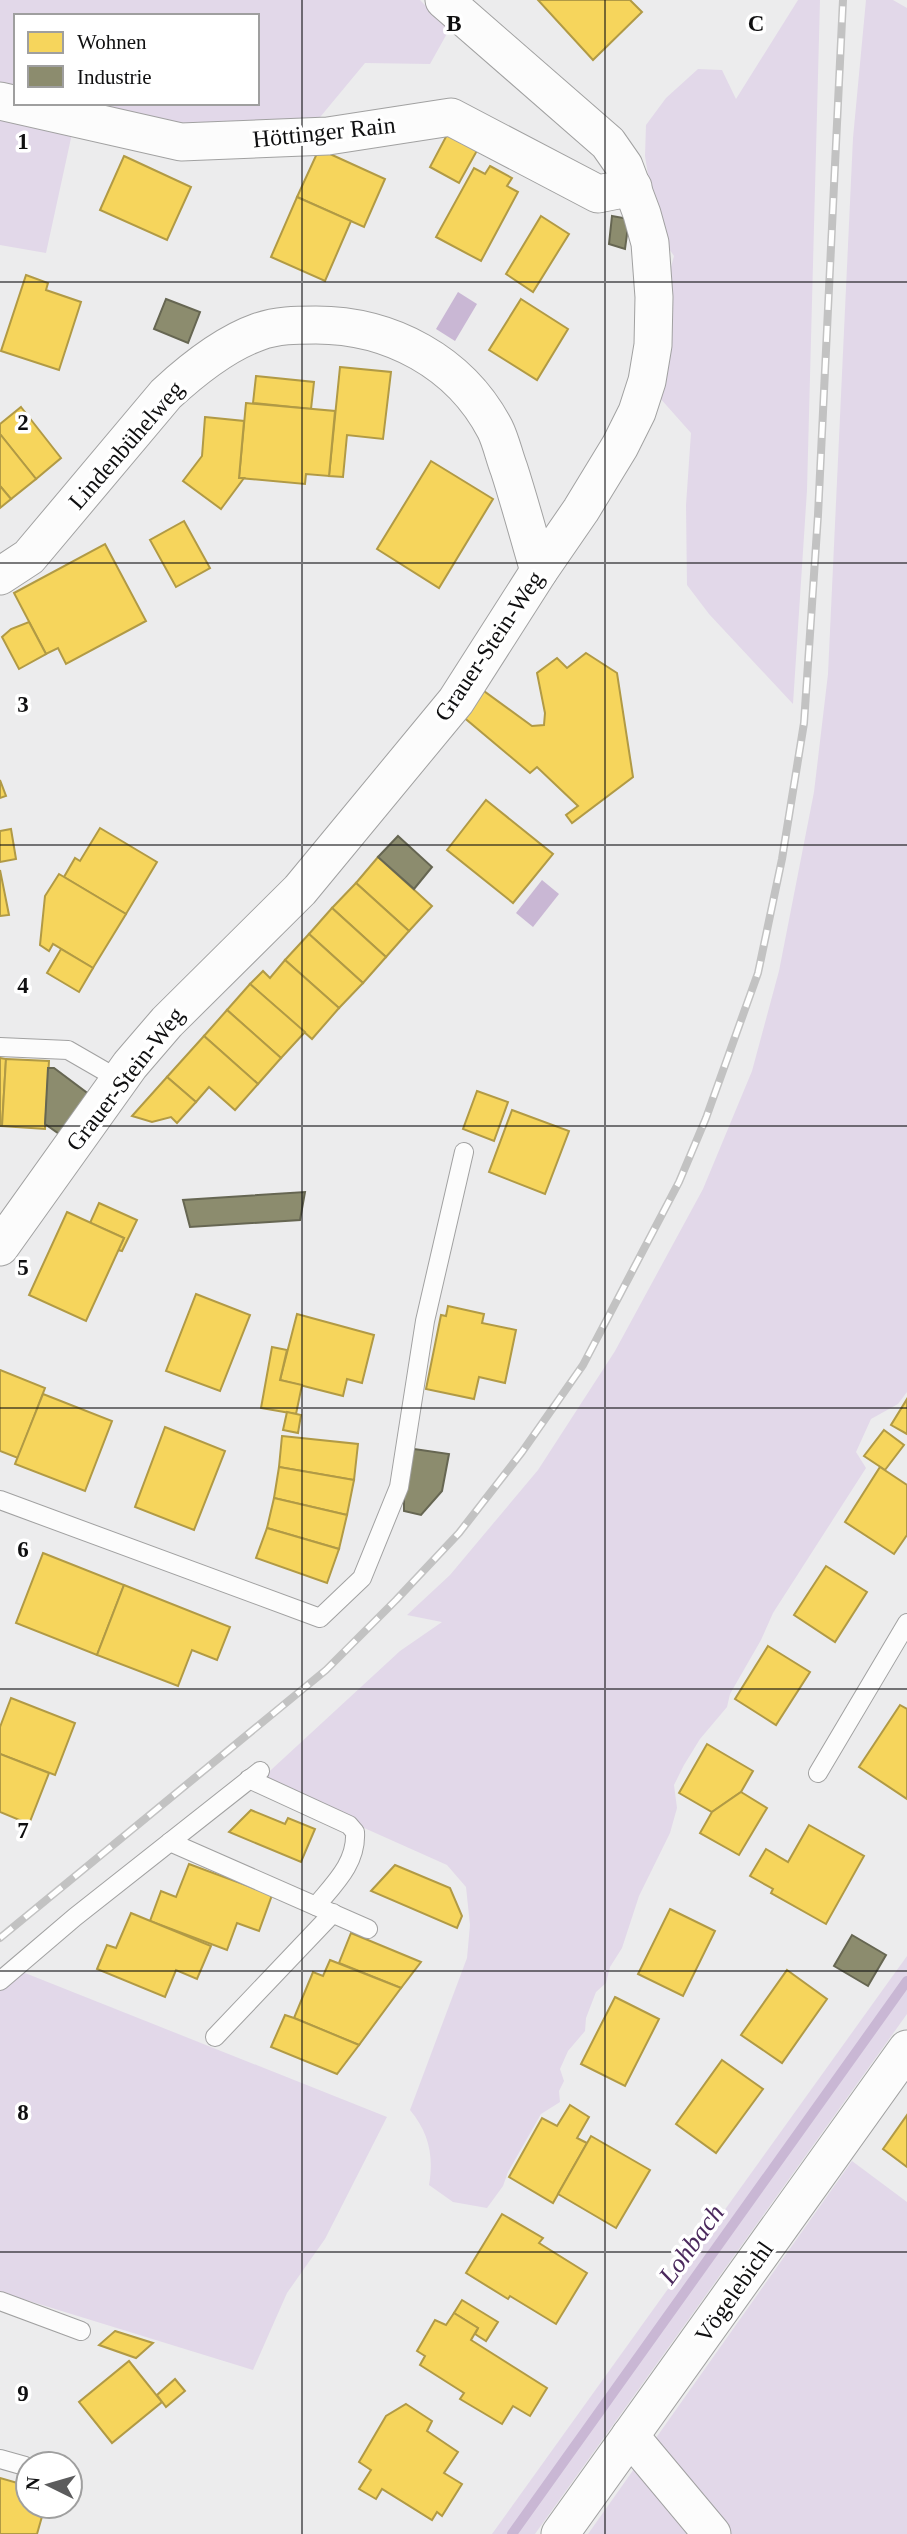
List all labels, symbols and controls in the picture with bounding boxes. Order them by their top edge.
text: B [446,11,462,36]
text: C [748,11,764,36]
legend [14,14,259,105]
text: Wohnen [77,30,147,54]
text: Industrie [77,65,152,89]
street label: Höttinger Rain [251,112,397,152]
text: 1 [17,129,29,154]
street label: Lindenbühelweg [63,376,189,514]
text: 2 [17,410,29,435]
street label: Grauer-Stein-Weg [429,566,549,726]
text: 3 [17,692,29,717]
text: 4 [17,973,29,998]
street label: Grauer-Stein-Weg [61,1002,189,1156]
text: 5 [17,1255,29,1280]
text: 6 [17,1537,29,1562]
text: 7 [17,1818,29,1843]
text: 8 [17,2100,29,2125]
water label: Lohbach [652,2199,730,2290]
street label: Vögelebichl [690,2236,778,2347]
text: 9 [17,2381,29,2406]
north arrow [14,2450,84,2520]
text: N [22,2476,44,2491]

